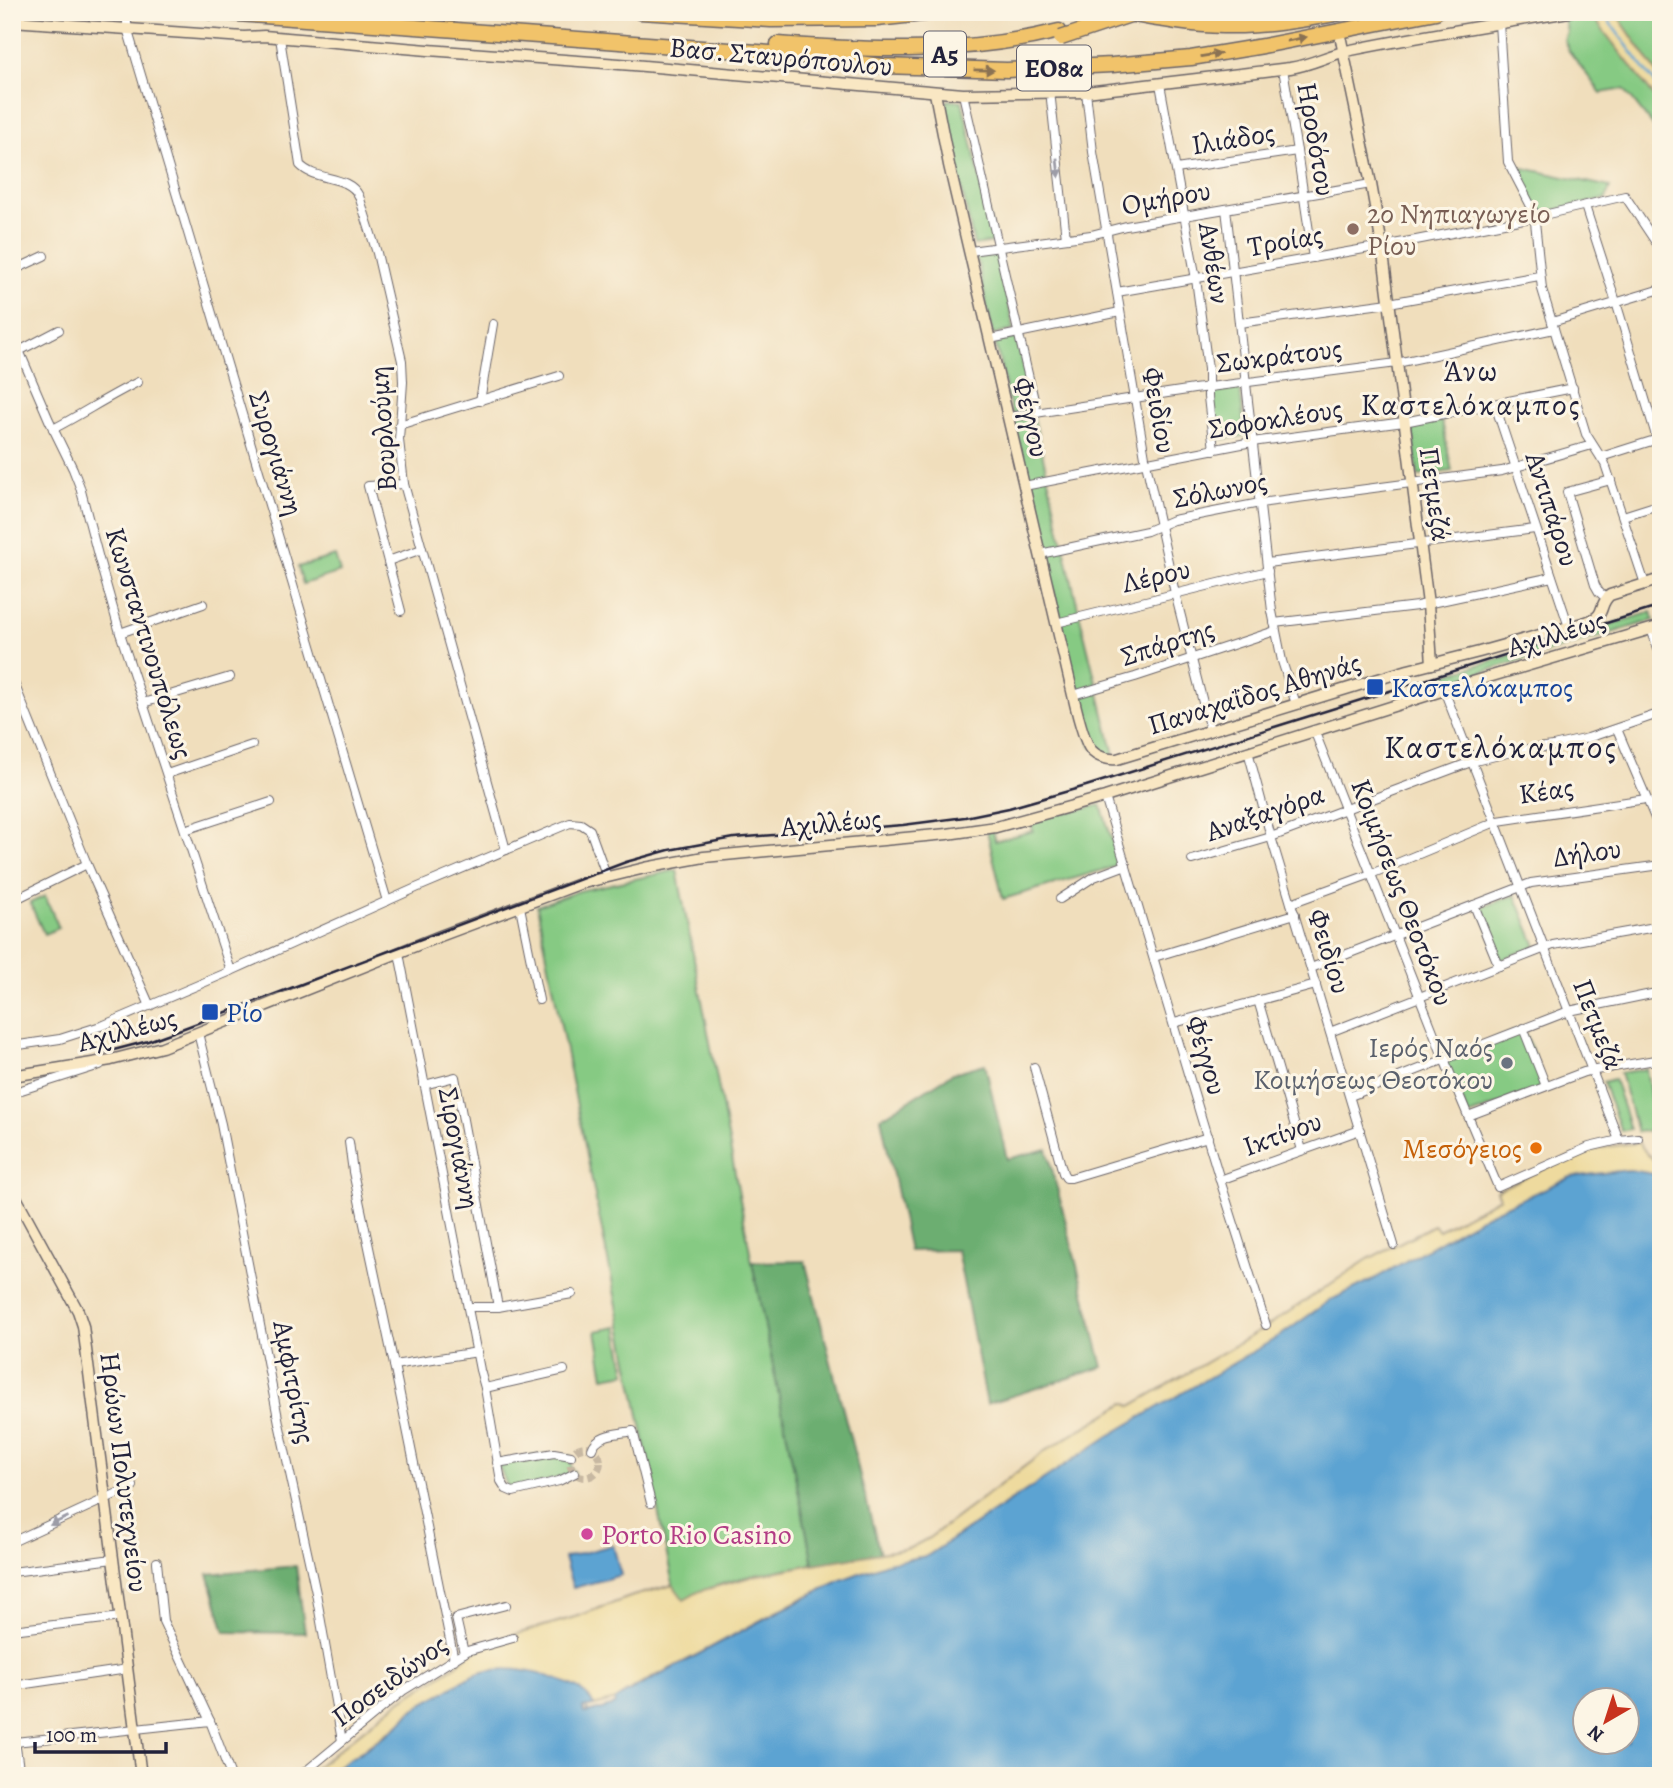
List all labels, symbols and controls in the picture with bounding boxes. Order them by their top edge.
street label: Βασ. Σταυρόπουλου [668,28,894,86]
road number: Α5 [924,32,966,76]
one-way arrow [1286,34,1308,45]
road number: ΕΟ8α [1017,45,1091,90]
one-way arrow [1200,49,1222,60]
one-way arrow [974,64,996,75]
street label: Ηροδότου [1287,79,1345,199]
street label: Ιλιάδος [1189,114,1277,164]
one-way arrow [1053,157,1064,179]
street label: Ομήρου [1119,171,1214,224]
place label: 2ο Νηπιαγωγείο Ρίου [1367,195,1550,265]
street label: Τροίας [1245,216,1326,266]
street label: Ανθέων [1189,219,1239,306]
marker: 2ο Νηπιαγωγείο Ρίου [1345,221,1361,237]
street label: Σωκράτους [1214,329,1344,383]
district label: Άνω Καστελόκαμπος [1360,351,1582,425]
street label: Φειδίου [1133,364,1185,456]
street label: Βουρλούμη [360,365,406,493]
street label: Φέγγου [1003,373,1059,461]
street label: Συρογιάννη [239,386,313,520]
street label: Σοφοκλέους [1206,390,1345,448]
street label: Πετμεζά [1410,445,1460,544]
street label: Αντιπάρου [1515,446,1588,571]
street label: Σόλωνος [1170,462,1270,518]
street label: Κωνσταντινουπόλεως [96,523,202,764]
street label: Λέρου [1117,550,1194,602]
street label: Αχιλλέως [1502,601,1610,667]
street label: Σπάρτης [1116,610,1219,676]
street label: Παναχαΐδος Αθηνάς [1143,644,1365,744]
place label: Καστελόκαμπος [1391,669,1573,707]
marker: Καστελόκαμπος [1365,677,1385,697]
district label: Καστελόκαμπος [1384,725,1618,769]
street label: Κέας [1516,768,1576,814]
street label: Κοιμήσεως Θεοτόκου [1341,773,1463,1011]
street label: Αναξαγόρα [1200,775,1330,851]
street label: Αχιλλέως [778,800,883,846]
street label: Δήλου [1551,829,1624,877]
street label: Φειδίου [1298,904,1360,998]
street label: Πετμεζά [1563,973,1633,1075]
place label: Ρίο [226,994,263,1032]
street label: Αχιλλέως [73,999,181,1062]
marker: Ρίο [200,1002,220,1022]
street label: Φέγγου [1176,1011,1236,1100]
place label: Ιερός Ναός Κοιμήσεως Θεοτόκου [1253,1029,1493,1099]
marker: Ιερός Ναός Κοιμήσεως Θεοτόκου [1499,1055,1515,1071]
street label: Σιρογιάννη [429,1084,489,1212]
street label: Ικτίνου [1238,1102,1327,1166]
place label: Μεσόγειος [1402,1130,1522,1168]
marker: Μεσόγειος [1528,1140,1544,1156]
street label: Αμφιτρίτης [263,1316,325,1447]
street label: Ηρώων Πολυτεχνείου [90,1350,158,1594]
one-way arrow [49,1515,69,1527]
place label: Porto Rio Casino [601,1516,792,1554]
marker: Porto Rio Casino [579,1526,595,1542]
street label: Ποσειδώνος [324,1626,455,1736]
north arrow [1572,1686,1642,1756]
scale bar [35,1711,166,1755]
text: N [1582,1719,1609,1748]
text: 100 m [46,1721,97,1749]

